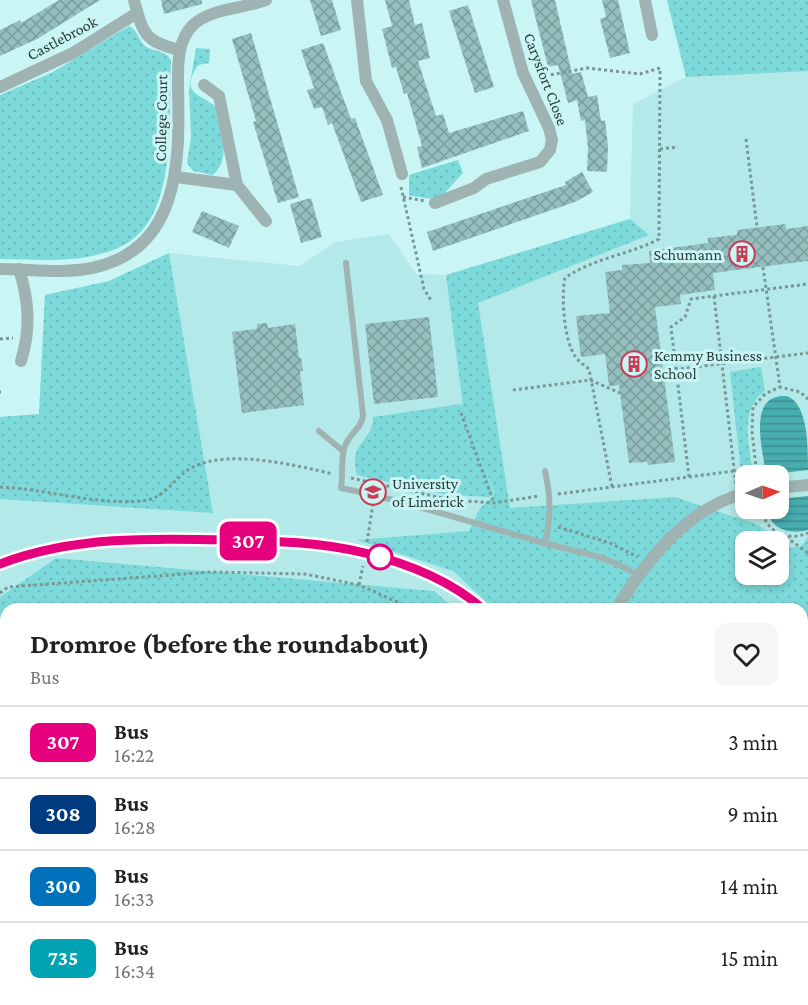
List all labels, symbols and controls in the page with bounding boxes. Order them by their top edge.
street label: Castlebrook [24,12,100,63]
street label: Carysfort Close [520,30,571,128]
street label: College Court [152,74,171,162]
building icon: Schumann [727,239,757,269]
place label: Schumann [653,246,722,263]
place label: Kemmy Business School [654,347,762,382]
building icon: Kemmy Business School [619,349,649,379]
north arrow [735,465,789,519]
map controls [735,465,789,585]
place label: University of Limerick [392,475,464,510]
school or university icon: University of Limerick [358,477,388,507]
line badge: 307 [214,522,282,560]
text: 307 [232,529,264,553]
button: layers [735,531,789,585]
unlabelled marker [367,544,393,570]
button: heart [715,623,778,686]
text: Dromroe (before the roundabout) [30,628,430,659]
text: Bus [30,666,59,688]
text: Bus [114,719,148,744]
text: 307 [47,730,79,754]
text: 3 min [728,730,778,755]
text: 16:22 [114,744,154,766]
text: Bus [114,791,148,816]
text: 308 [45,802,81,826]
text: 9 min [727,802,778,827]
text: 16:28 [114,816,156,838]
text: Bus [114,863,148,888]
text: 300 [45,874,81,898]
text: 14 min [720,874,778,899]
text: 16:33 [114,888,154,910]
text: Bus [114,935,148,960]
text: 735 [48,946,78,970]
text: 15 min [721,946,778,971]
text: 16:34 [114,960,155,982]

